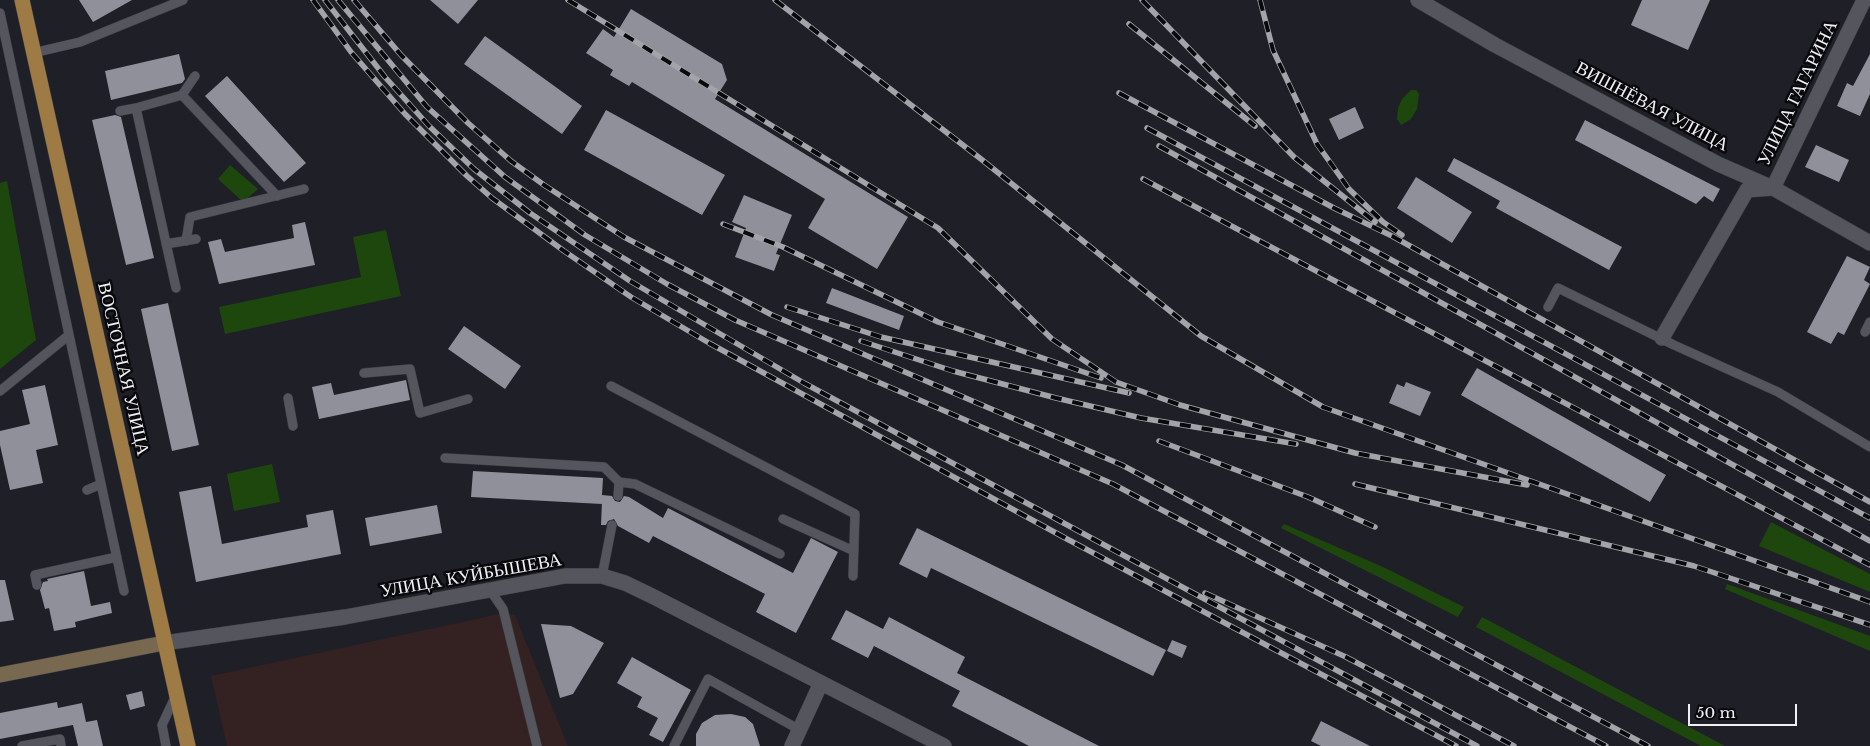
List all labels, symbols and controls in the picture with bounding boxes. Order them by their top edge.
street label: УЛИЦА ГАГАРИНА [1753,17,1843,169]
street label: ВИШНЁВАЯ УЛИЦА [1572,58,1732,156]
street label: ВОСТОЧНАЯ УЛИЦА [93,280,153,458]
street label: УЛИЦА КУЙБЫШЕВА [379,549,563,603]
scale bar [1690,694,1799,726]
text: 50 m [1696,703,1736,722]

